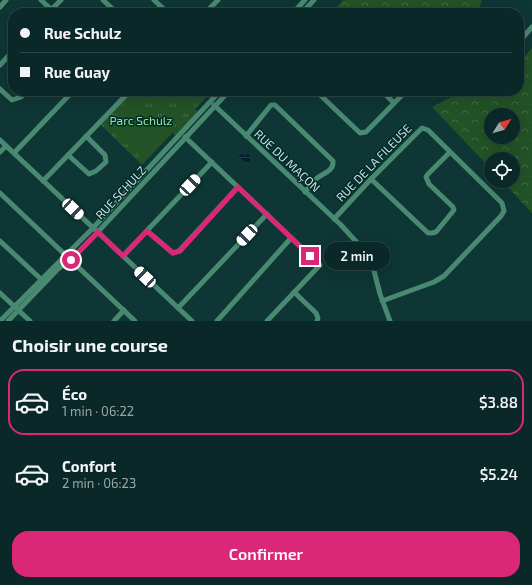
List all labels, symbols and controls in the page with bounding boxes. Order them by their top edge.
text: Rue Schulz [44,24,121,42]
text: Rue Guay [44,63,110,81]
north arrow [484,108,520,144]
map controls [484,108,520,188]
park label: Parc Schulz [110,113,172,127]
street label: RUE DE LA FILEUSE [333,121,414,204]
street label: RUE DU MAÇON [251,126,323,195]
button: locate [484,152,520,188]
street label: RUE SCHULZ [92,163,148,222]
car [177,172,203,198]
car [60,196,86,222]
car [234,222,260,248]
callout: 2 min [324,242,390,270]
route end [301,247,319,265]
text: 2 min [341,248,373,264]
route start [62,251,80,269]
car [132,264,158,290]
text: Choisir une course [12,334,168,356]
icon: car [14,384,50,420]
text: Éco [62,385,87,403]
text: $3.88 [479,393,518,411]
text: 1 min · 06:22 [62,403,134,419]
icon: car [14,456,50,492]
text: Confort [62,457,116,475]
text: $5.24 [480,465,518,483]
text: 2 min · 06:23 [62,475,136,491]
button: Confirmer [12,531,520,577]

